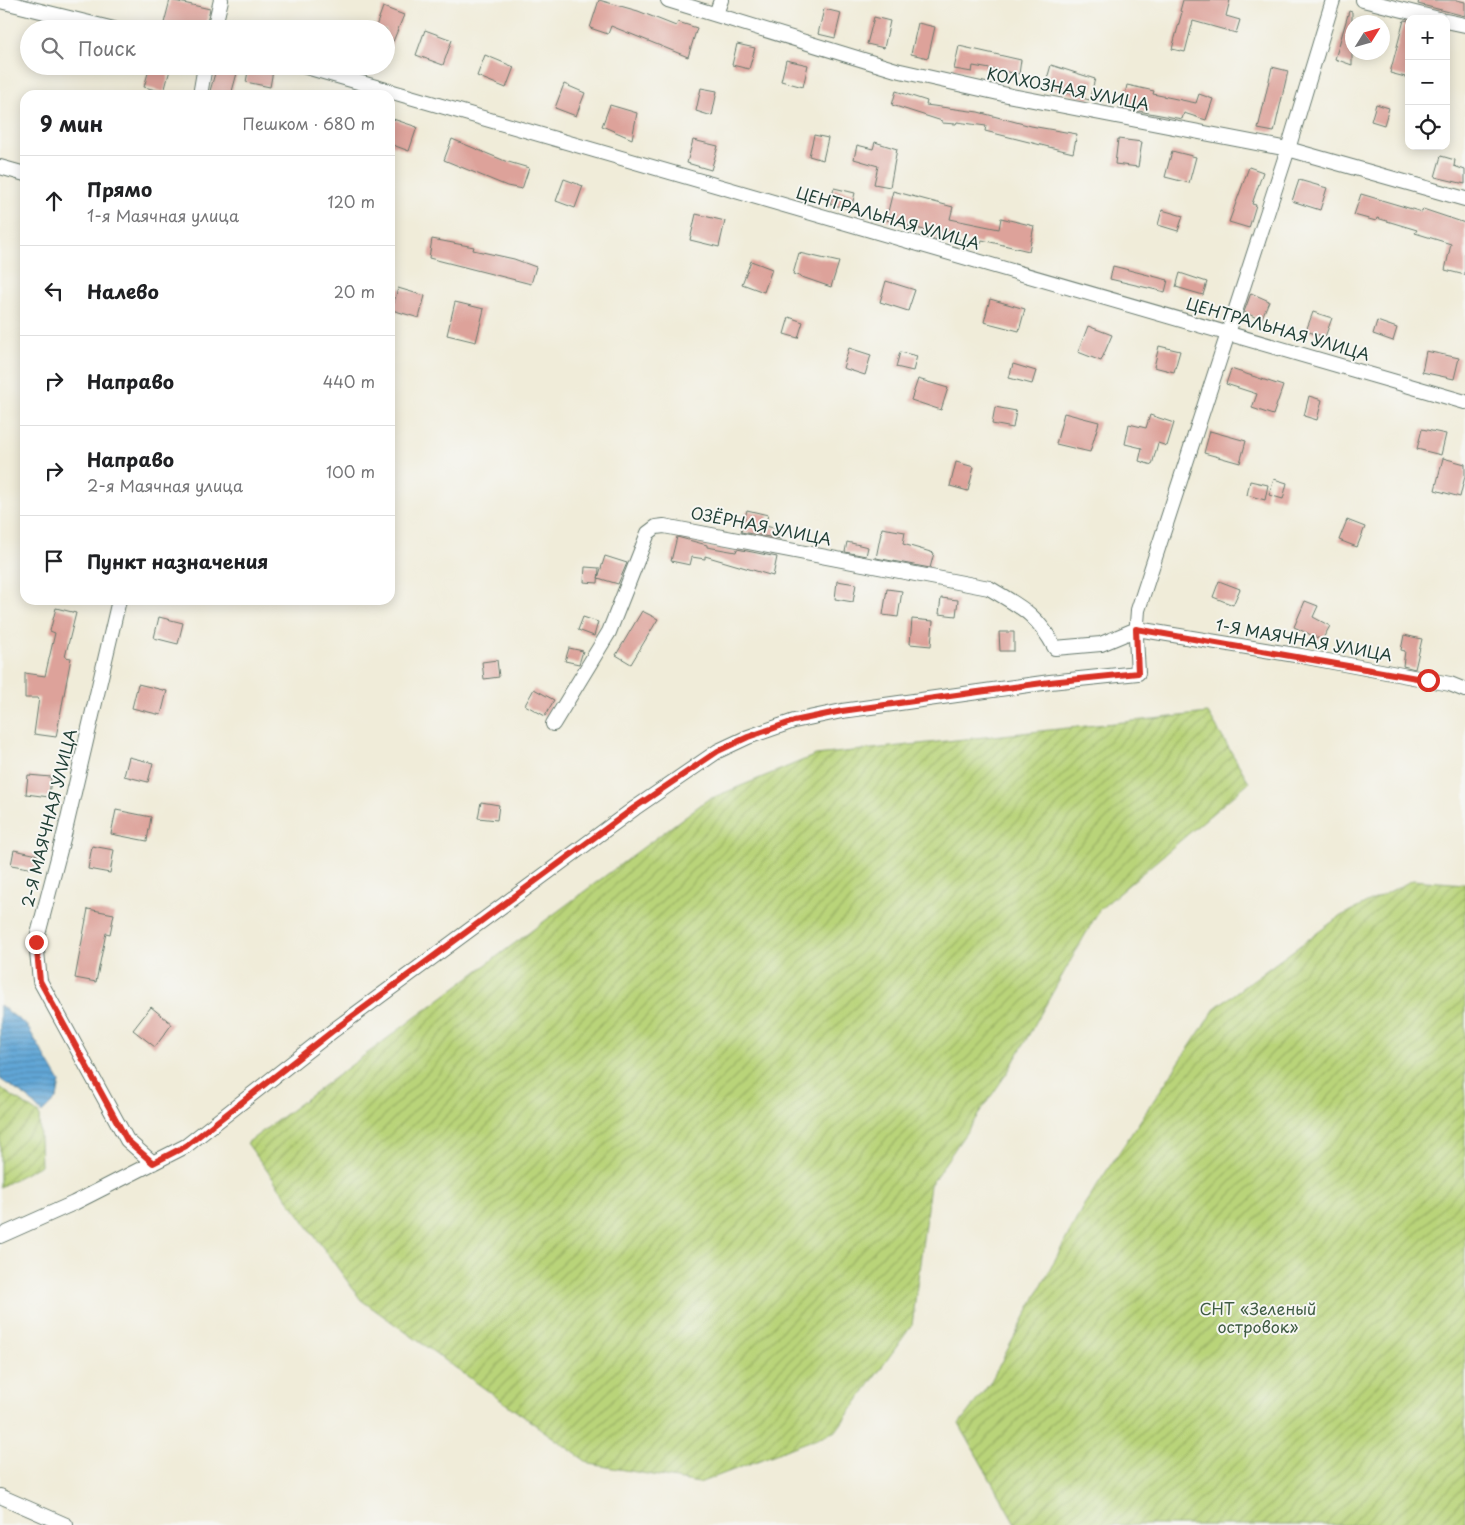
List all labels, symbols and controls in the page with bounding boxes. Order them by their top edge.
north arrow [1345,15,1390,60]
map controls [1405,15,1450,150]
button: + [1405,15,1450,60]
search box [20,20,395,75]
icon: search [38,34,66,62]
text: Поиск [78,34,136,62]
street label: КОЛХОЗНАЯ УЛИЦА [985,60,1152,116]
button: − [1405,60,1450,105]
button: locate [1405,105,1450,150]
text: 9 мин [40,107,103,139]
text: Пешком · 680 m [243,111,375,135]
text: Прямо [87,175,152,203]
street label: ЦЕНТРАЛЬНАЯ УЛИЦА [794,179,983,255]
icon: ahead [40,187,68,215]
text: 120 m [328,189,375,213]
text: 1-я Маячная улица [87,203,239,227]
icon: left [40,277,68,305]
text: Налево [87,277,159,305]
text: 20 m [334,279,375,303]
street label: ЦЕНТРАЛЬНАЯ УЛИЦА [1184,290,1373,366]
icon: right [40,367,68,395]
text: Направо [87,367,174,395]
text: 440 m [323,369,375,393]
text: Направо [87,445,174,473]
icon: right [40,457,68,485]
text: 100 m [326,459,375,483]
text: 2-я Маячная улица [87,473,243,497]
street label: ОЗЁРНАЯ УЛИЦА [689,500,834,550]
icon: arrive [40,547,68,575]
text: Пункт назначения [87,547,268,575]
street label: 1-Я МАЯЧНАЯ УЛИЦА [1214,612,1394,666]
route start [1417,669,1440,692]
street label: 2-Я МАЯЧНАЯ УЛИЦА [14,726,82,909]
route end [25,931,48,954]
park label: СНТ «Зеленый островок» [1200,1296,1316,1338]

